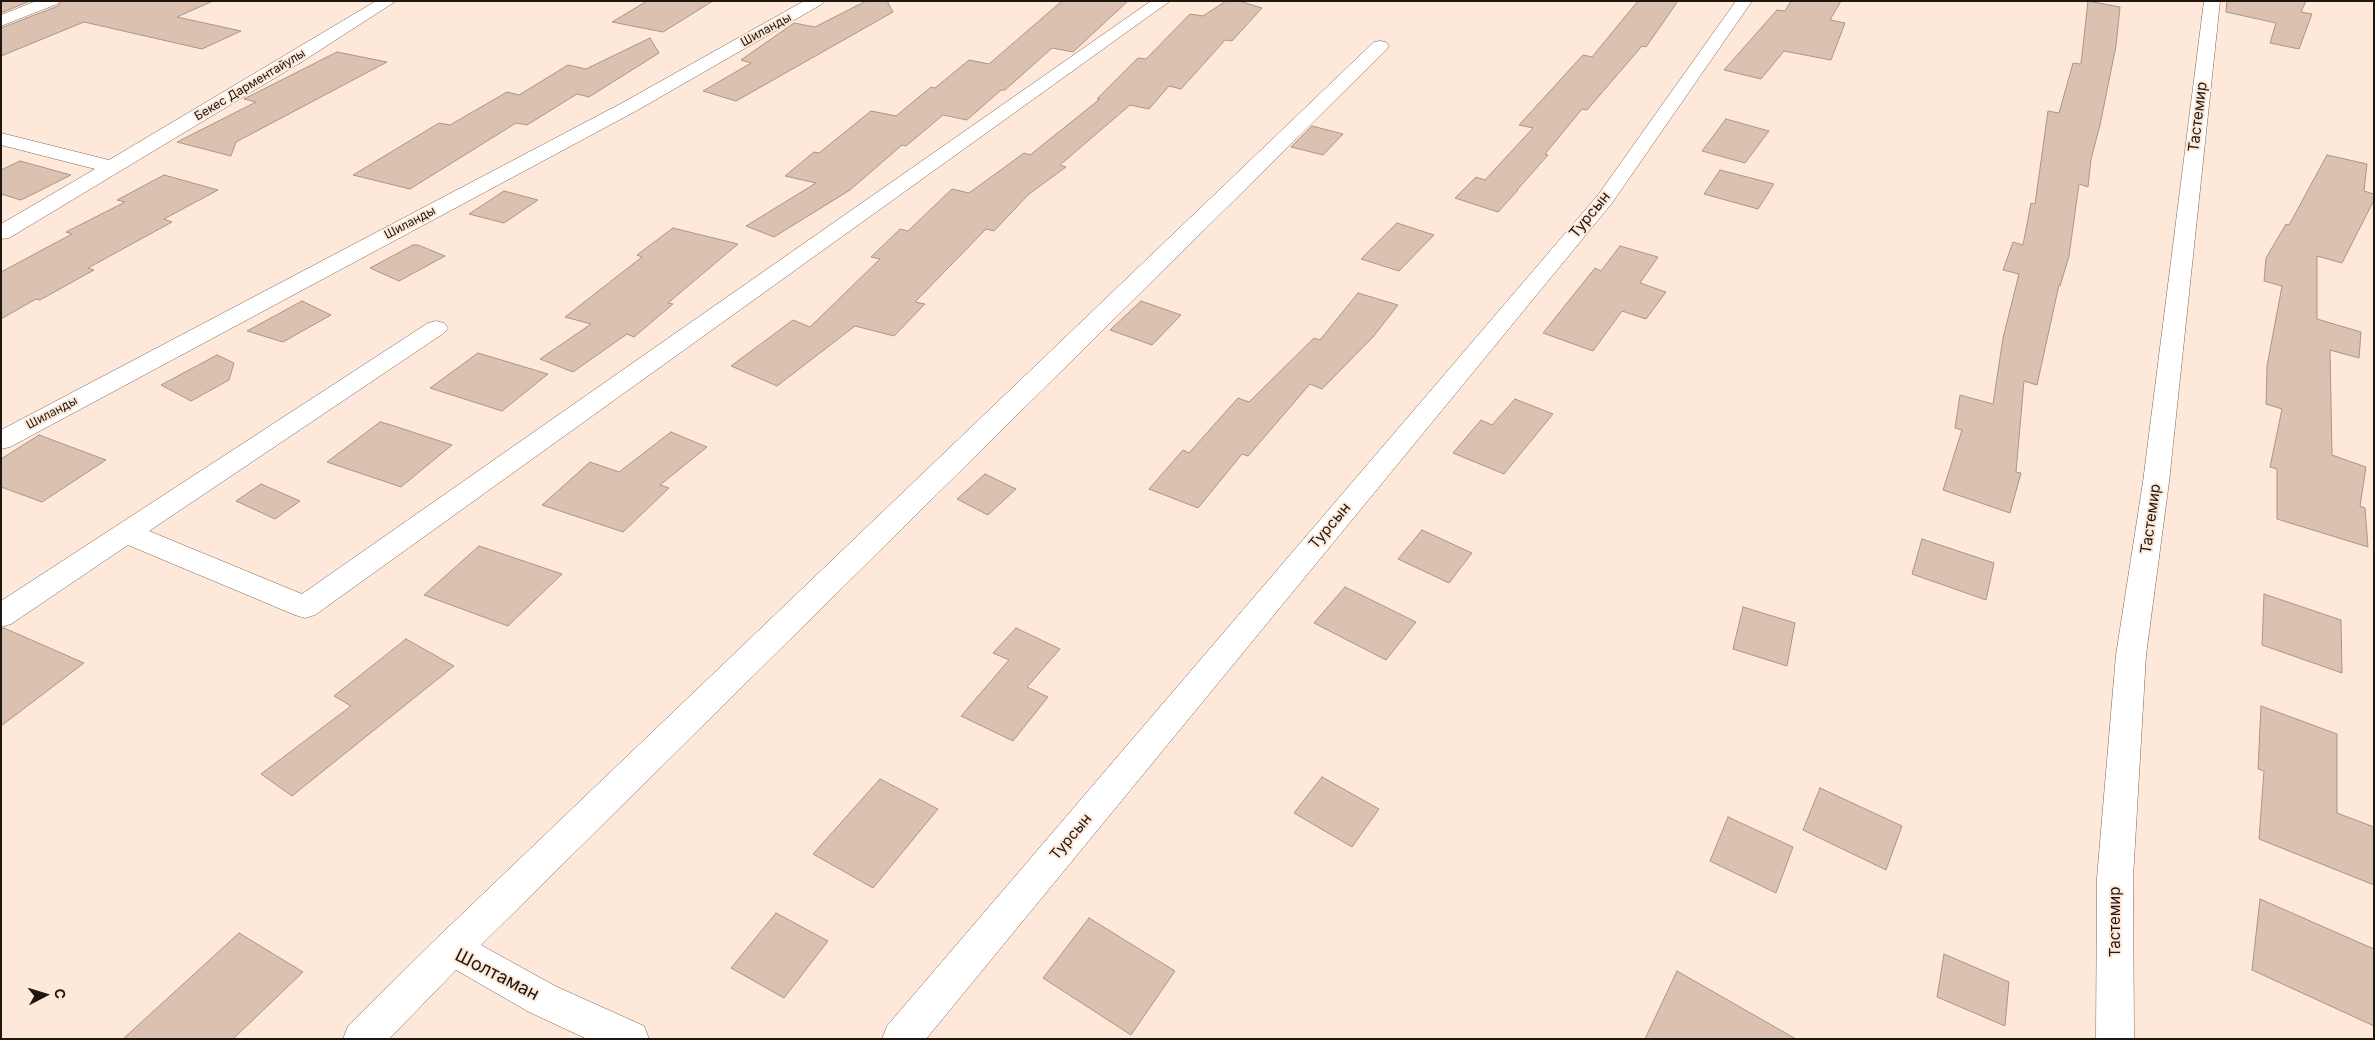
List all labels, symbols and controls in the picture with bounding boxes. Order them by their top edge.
street label: Шиланды [738,10,794,50]
street label: Бекес Дарментайулы [192,46,308,124]
street label: Тастемир [2185,81,2211,153]
street label: Турсын [1566,188,1614,242]
street label: Шиланды [382,204,438,242]
street label: Шиланды [24,394,80,432]
street label: Тастемир [2137,483,2165,555]
street label: Турсын [1305,499,1355,553]
street label: Турсын [1046,810,1096,864]
street label: Тастемир [2106,887,2124,957]
street label: Шолтаман [451,945,543,1005]
north arrow [20,970,70,1020]
text: С [52,988,69,1000]

